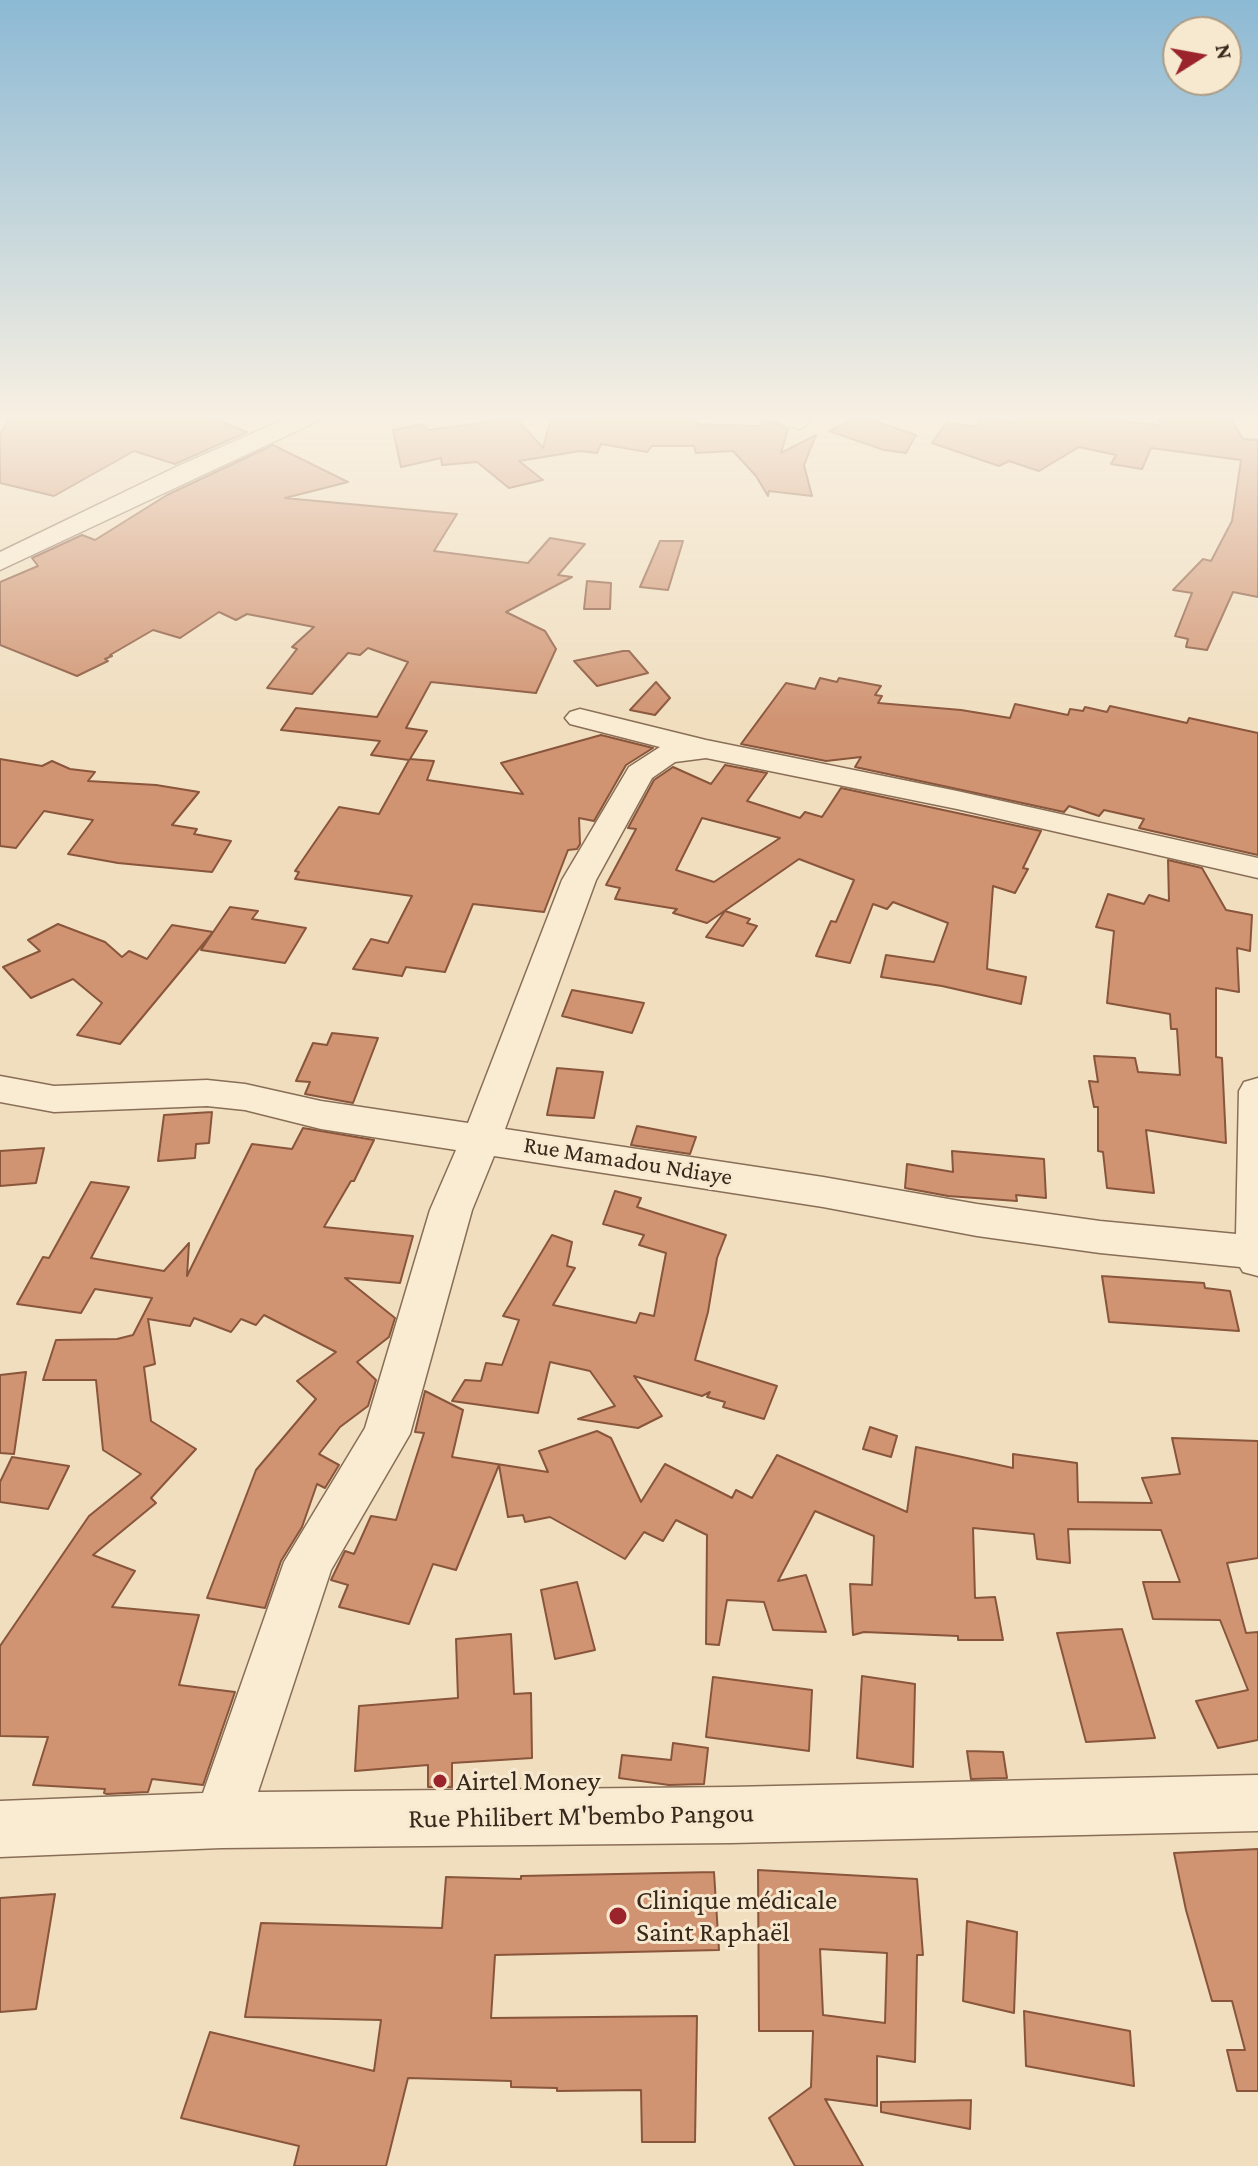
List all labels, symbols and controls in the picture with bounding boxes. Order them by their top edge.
north arrow [1162,16,1242,96]
text: N [1210,42,1238,61]
street label: Rue Mamadou Ndiaye [522,1130,734,1192]
place label: Airtel Money [456,1764,601,1798]
marker: Airtel Money [431,1772,449,1790]
street label: Rue Philibert M'bembo Pangou [408,1796,754,1836]
place label: Clinique médicale Saint Raphaël [636,1883,837,1949]
marker: Clinique médicale Saint Raphaël [607,1905,629,1927]

